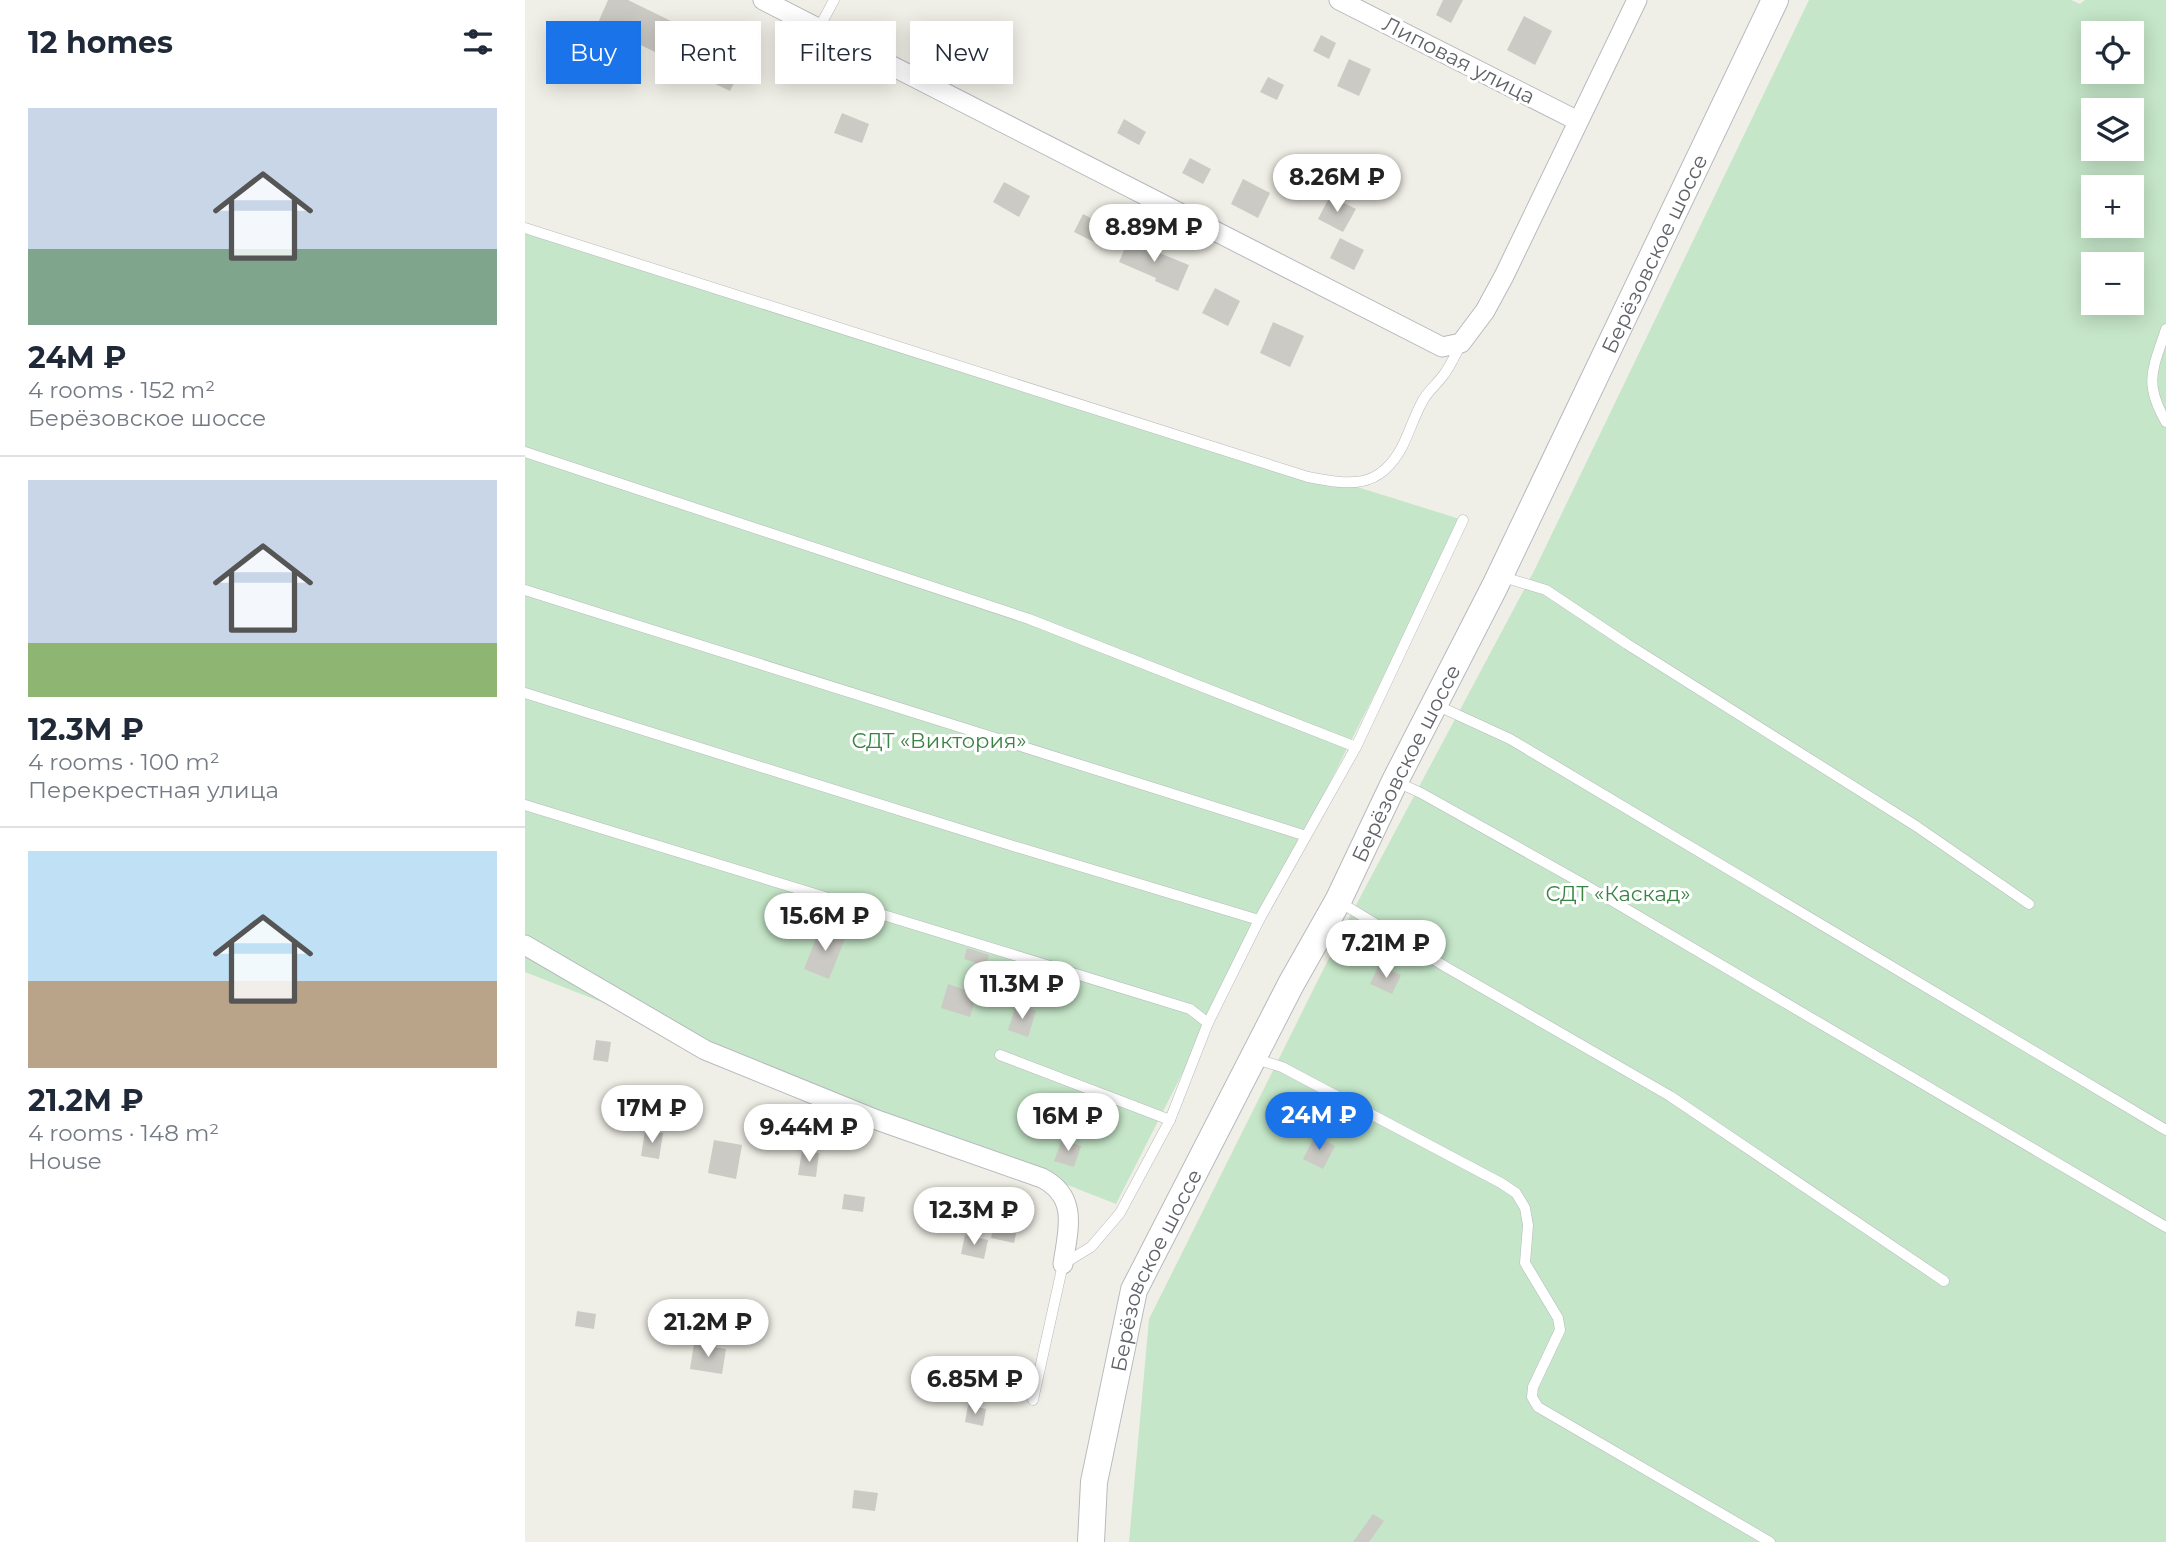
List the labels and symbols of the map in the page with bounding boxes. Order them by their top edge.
street label: Липовая улица [1379,11,1539,109]
street label: Берёзовское шоссе [1596,150,1712,357]
pin: 8.26M ₽ [1272,154,1402,214]
pin: 8.89M ₽ [1089,204,1219,264]
street label: Берёзовское шоссе [1346,660,1465,866]
park label: СДТ «Виктория» [851,728,1027,753]
park label: СДТ «Каскад» [1545,881,1691,906]
pin: 15.6M ₽ [760,894,890,953]
pin: 7.21M ₽ [1321,920,1451,980]
pin: 11.3M ₽ [957,962,1087,1021]
pin: 17M ₽ [603,1086,701,1145]
pin: 24M ₽ [1270,1092,1368,1152]
pin: 16M ₽ [1019,1094,1117,1153]
pin: 9.44M ₽ [744,1104,874,1164]
street label: Берёзовское шоссе [1105,1165,1207,1374]
pin: 12.3M ₽ [909,1188,1039,1247]
pin: 21.2M ₽ [643,1300,773,1359]
pin: 6.85M ₽ [910,1356,1040,1416]

